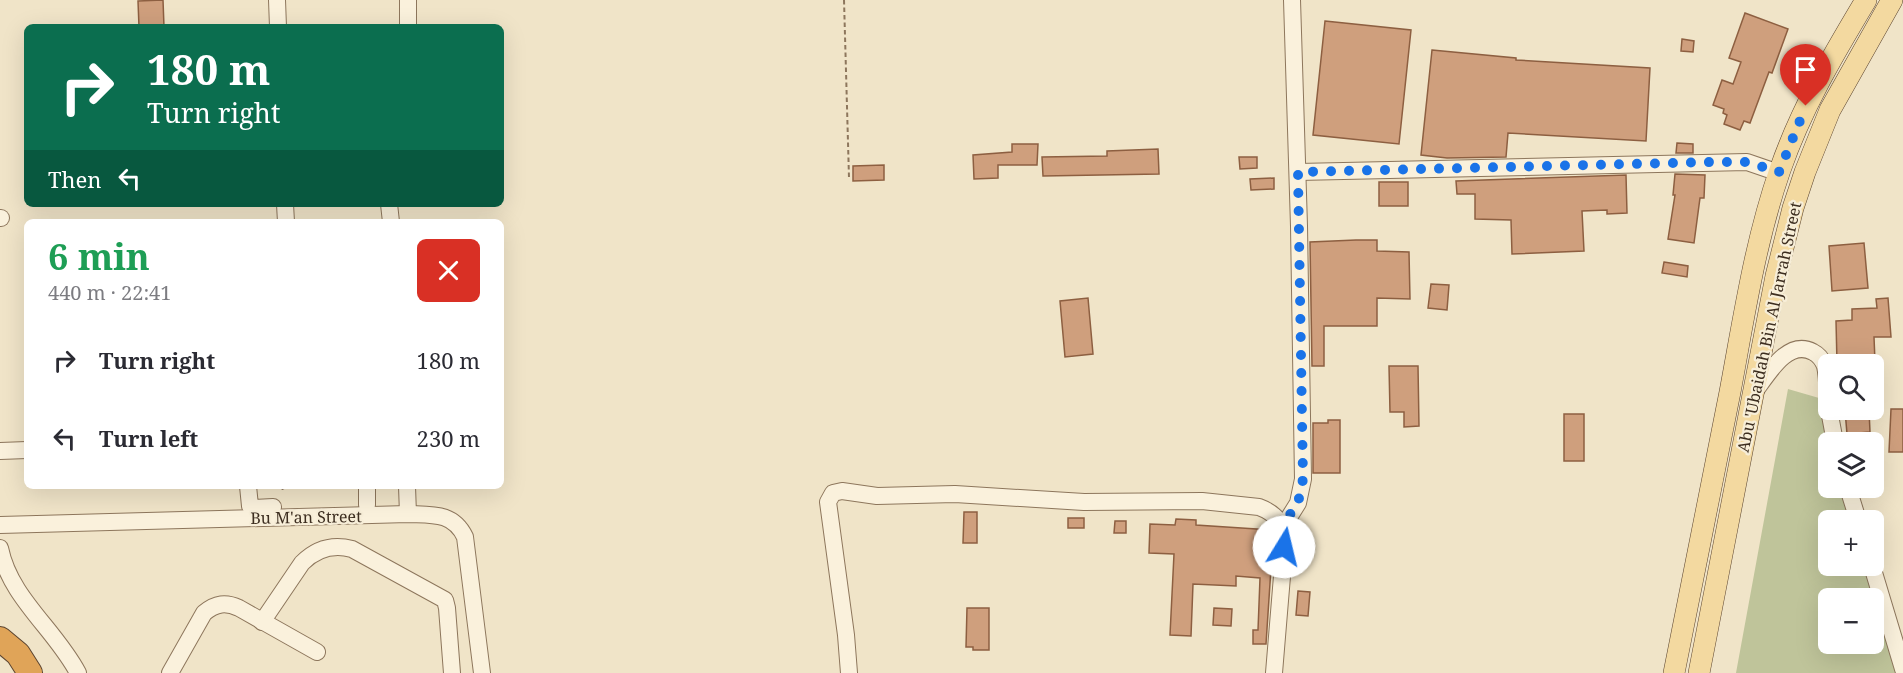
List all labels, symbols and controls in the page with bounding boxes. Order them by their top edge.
text: 180 m [147,40,271,97]
pin [1780,44,1831,106]
icon: right [48,48,126,126]
icon: arrive [1789,53,1822,86]
text: Turn right [147,94,280,131]
icon: left [113,162,146,195]
text: Then [48,164,101,194]
street label: Abu 'Ubaidah Bin Al Jarrah Street [1732,199,1806,454]
text: 6 min [48,232,150,281]
button: close [417,239,480,302]
text: 440 m · 22:41 [48,279,171,306]
icon: right [48,344,81,377]
text: Turn right [99,345,215,375]
text: 180 m [417,345,480,375]
map controls [1818,354,1884,654]
button: search [1818,354,1884,420]
icon: left [48,422,81,455]
text: Turn left [99,423,198,453]
text: 230 m [417,423,480,453]
button: layers [1818,432,1884,498]
street label: Bu M'an Street [250,505,362,529]
button: + [1818,510,1884,576]
position arrow [1252,515,1316,579]
button: − [1818,588,1884,654]

